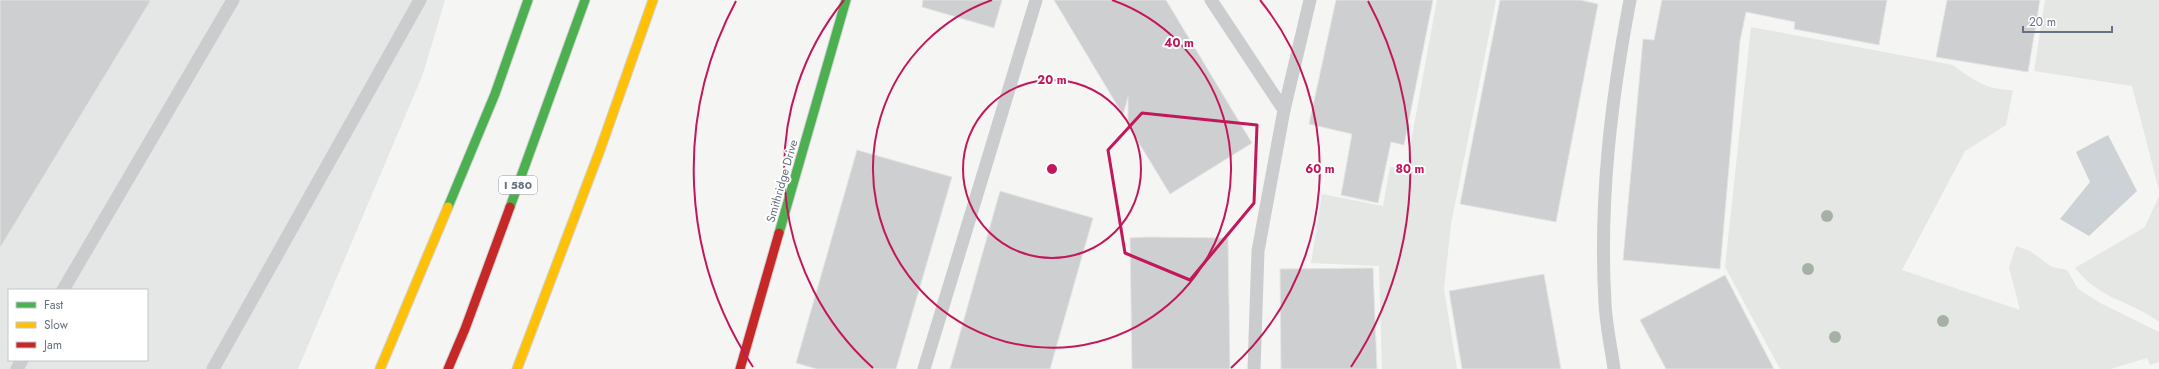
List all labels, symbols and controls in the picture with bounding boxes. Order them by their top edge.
scale bar [2023,8,2112,34]
text: 20 m [2029,13,2056,31]
text: 40 m [1164,34,1194,52]
text: 20 m [1037,71,1067,89]
street label: Smithridge Drive [762,137,802,225]
text: 60 m [1305,160,1335,178]
text: 80 m [1396,160,1425,178]
centre of rings [1045,162,1059,176]
road number: I 580 [499,176,537,194]
legend [8,289,148,361]
text: Fast [44,296,63,314]
text: Slow [44,316,69,334]
text: Jam [42,336,62,354]

